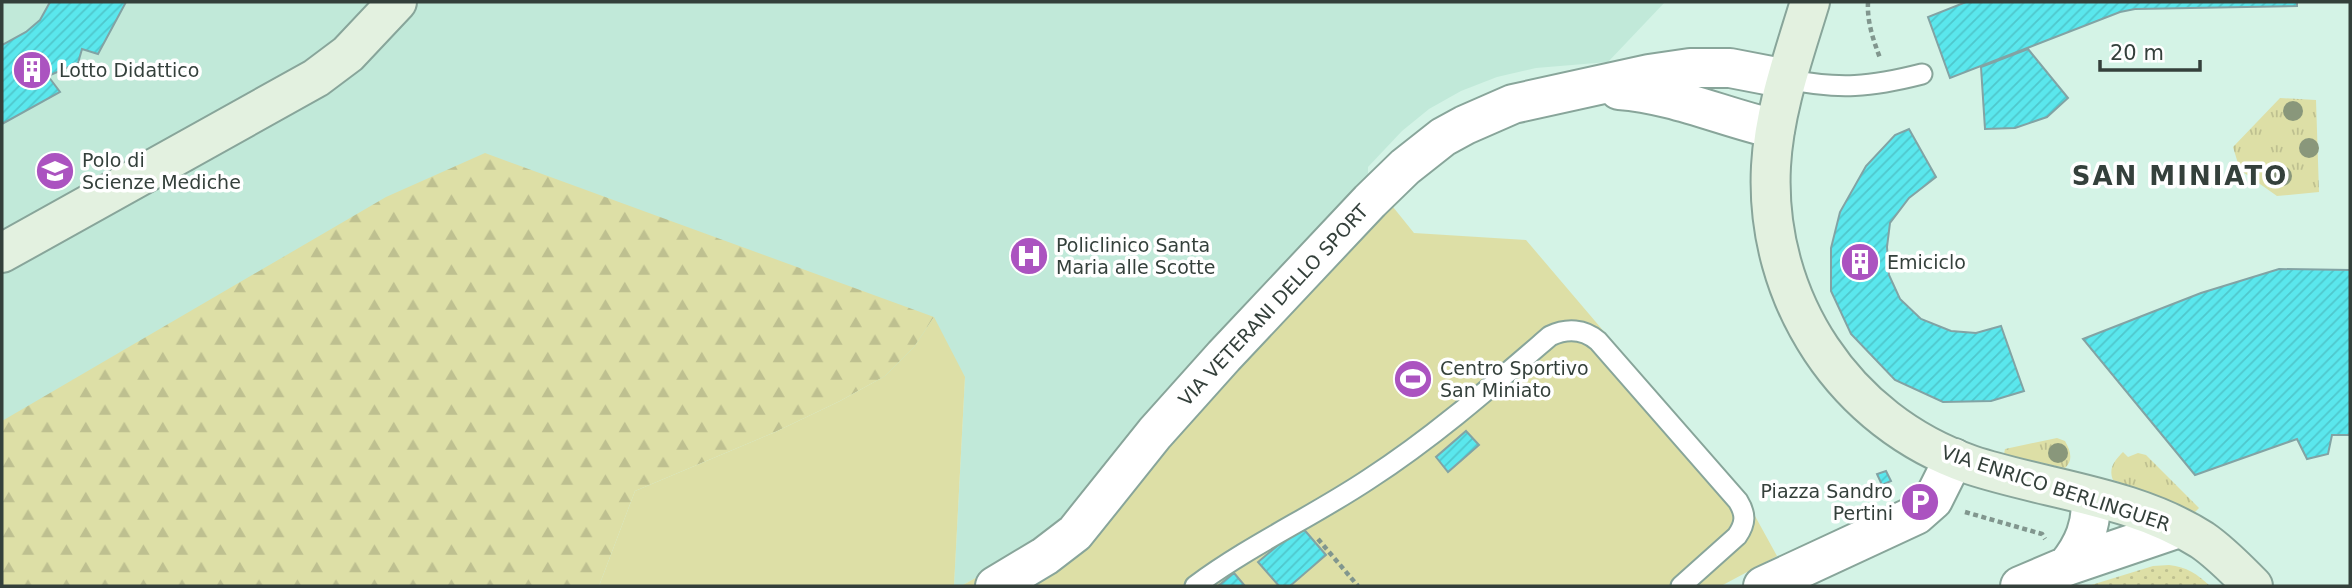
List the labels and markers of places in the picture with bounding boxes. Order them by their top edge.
building icon: Lotto Didattico [11,49,53,91]
place label: Lotto Didattico [59,59,199,81]
place label: Polo di Scienze Mediche [82,149,241,193]
school or university icon: Polo di Scienze Mediche [34,150,76,192]
place label: Policlinico Santa Maria alle Scotte [1056,234,1215,278]
hospital icon: Policlinico Santa Maria alle Scotte [1008,235,1050,277]
building icon: Emiciclo [1839,241,1881,283]
place label: Emiciclo [1887,251,1966,273]
place label: Centro Sportivo San Miniato [1440,357,1589,401]
sports icon: Centro Sportivo San Miniato [1392,358,1434,400]
place label: Piazza Sandro Pertini [1761,480,1893,524]
parking icon: Piazza Sandro Pertini [1899,481,1941,523]

